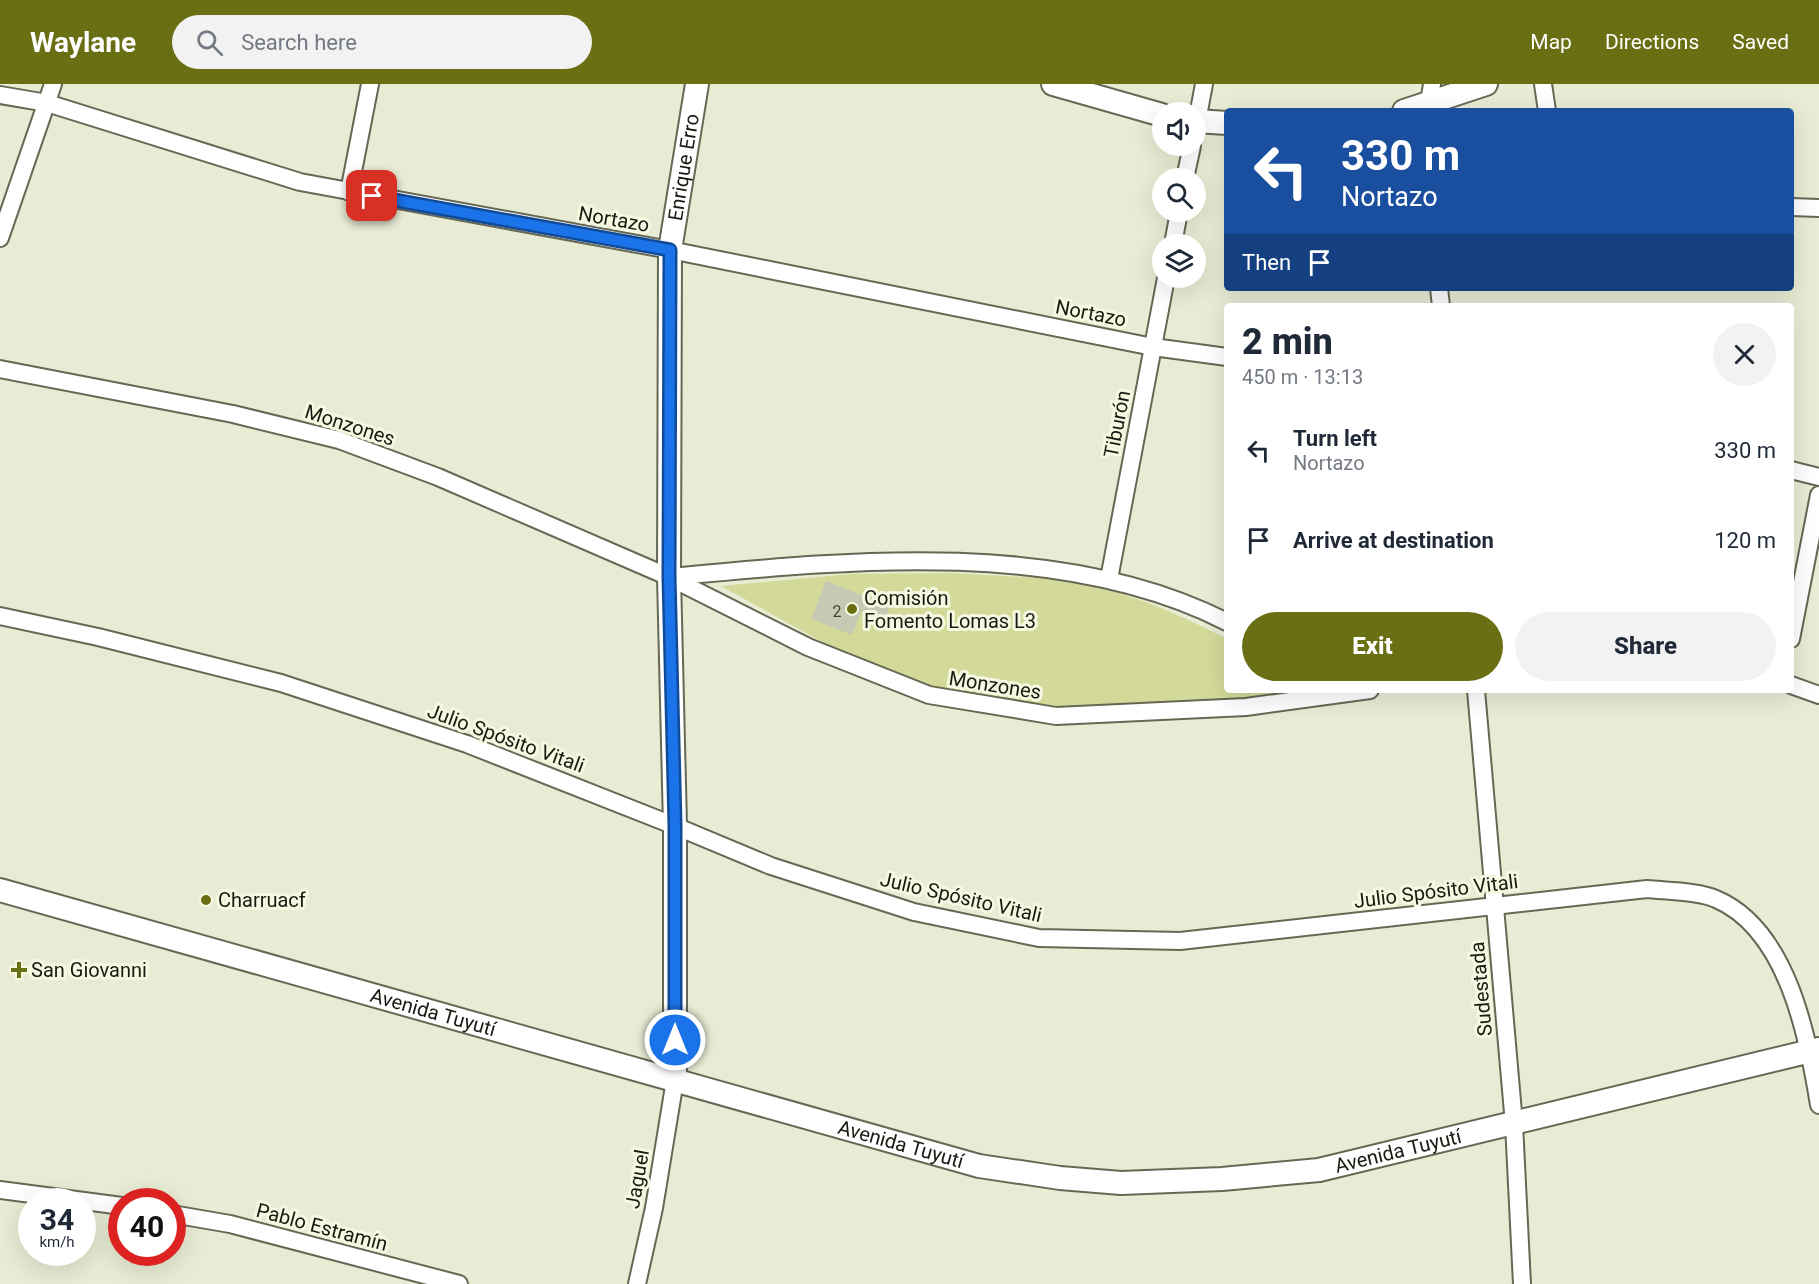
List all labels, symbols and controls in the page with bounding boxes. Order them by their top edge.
search box [172,15,592,69]
text: Waylane [30,26,136,59]
icon: search [193,26,226,59]
text: Search here [241,30,357,55]
text: Map [1530,30,1572,54]
text: Directions [1605,30,1699,54]
text: Saved [1732,30,1789,54]
map controls [1152,102,1206,288]
button: sound [1152,102,1206,156]
street label: Enrique Erro [663,112,704,222]
text: 330 m [1341,131,1460,180]
icon: left [1242,132,1320,210]
button: search [1152,168,1206,222]
pin [346,170,397,221]
icon: arrive [355,179,388,212]
text: Nortazo [1341,181,1438,213]
street label: Nortazo [577,201,651,237]
button: layers [1152,234,1206,288]
icon: arrive [1303,246,1336,279]
text: Then [1242,250,1291,275]
street label: Nortazo [1054,294,1128,332]
text: 2 min [1242,321,1333,363]
button: close [1713,323,1776,386]
text: 450 m · 13:13 [1242,365,1363,389]
street label: Tiburón [1099,388,1135,460]
street label: Monzones [302,399,398,451]
text: Turn left [1293,426,1377,451]
icon: left [1242,434,1275,467]
text: 330 m [1714,438,1776,463]
text: Nortazo [1293,451,1365,475]
icon: arrive [1242,524,1275,557]
text: Arrive at destination [1293,528,1494,553]
text: 120 m [1714,528,1776,553]
place label: Comisión Fomento Lomas L3 [864,586,1036,633]
house number: 2 [833,602,842,621]
marker: Comisión Fomento Lomas L3 [845,602,859,616]
button: Exit [1242,612,1503,681]
button: Share [1515,612,1776,681]
street label: Monzones [947,666,1043,704]
street label: Julio Spósito Vitali [424,698,588,778]
street label: Julio Spósito Vitali [878,867,1044,927]
street label: Julio Spósito Vitali [1352,869,1520,913]
place label: Charruacf [218,888,306,912]
marker: Charruacf [199,893,213,907]
street label: Sudestada [1465,941,1497,1037]
place label: San Giovanni [31,958,147,982]
marker: San Giovanni [12,963,26,977]
street label: Avenida Tuyutí [368,983,500,1042]
position arrow [643,1008,707,1072]
street label: Avenida Tuyutí [835,1115,967,1173]
street label: Avenida Tuyutí [1332,1124,1465,1178]
street label: Jaguel [620,1148,654,1210]
speed limit sign: 40 [108,1188,186,1266]
street label: Pablo Estramín [254,1198,390,1256]
text: 34 [40,1202,74,1237]
text: km/h [39,1233,75,1251]

